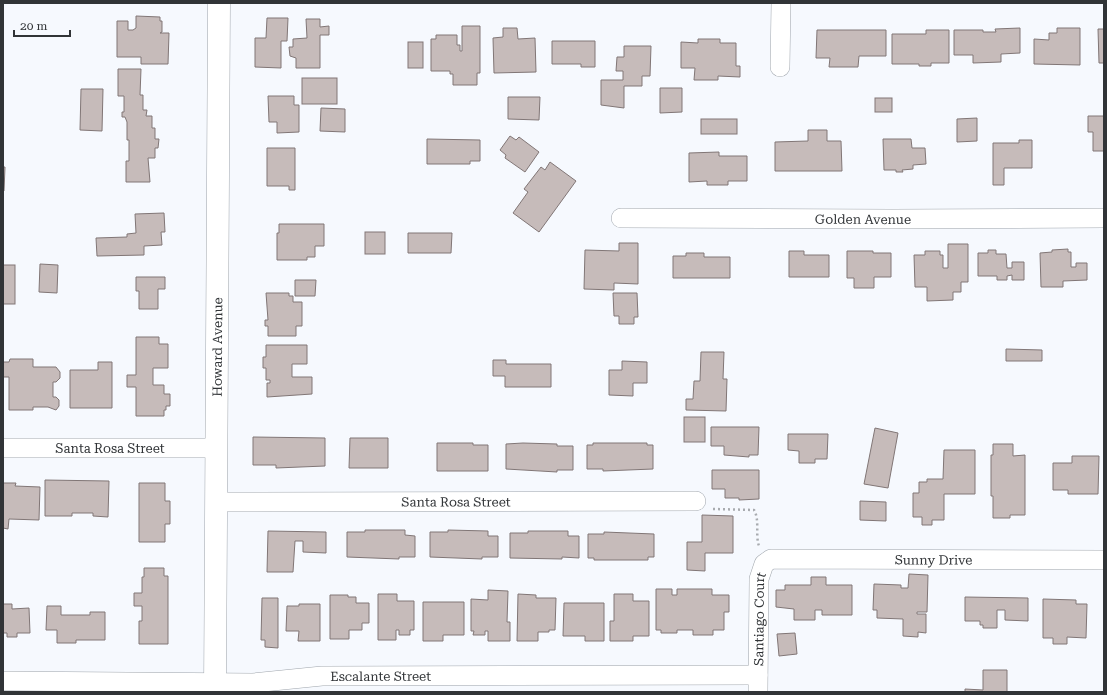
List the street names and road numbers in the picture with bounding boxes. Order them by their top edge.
street label: Golden Avenue [815,212,911,227]
street label: Howard Avenue [210,297,225,397]
street label: Santa Rosa Street [55,441,165,456]
street label: Santa Rosa Street [401,494,511,510]
street label: Sunny Drive [895,552,973,568]
street label: Santiago Court [751,570,769,666]
street label: Escalante Street [330,669,431,684]

